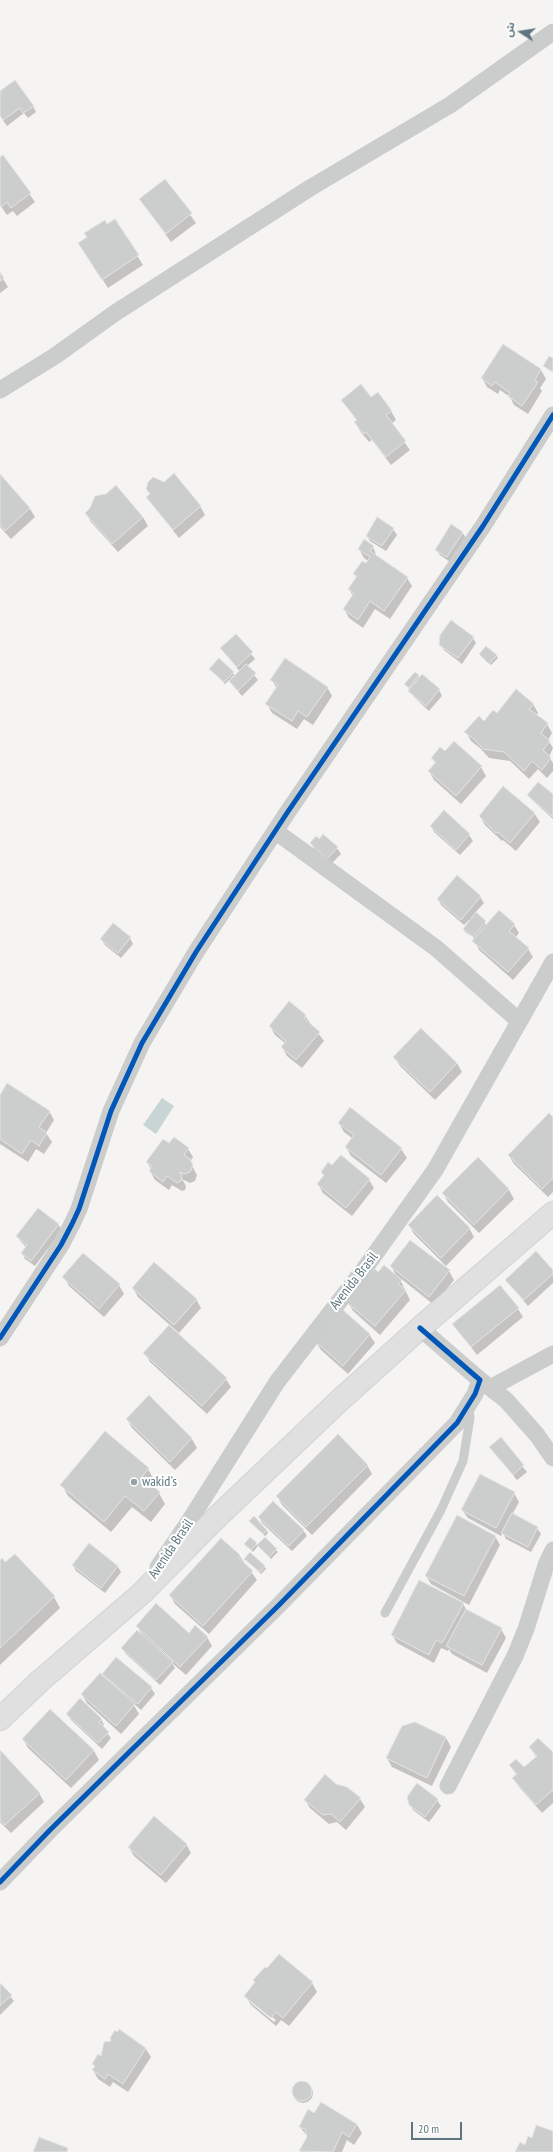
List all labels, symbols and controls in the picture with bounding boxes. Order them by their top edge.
north arrow [501,12,541,52]
text: ش [501,21,518,38]
street label: Avenida Brasil [326,1249,382,1313]
place label: wakid's [142,1474,177,1490]
marker: wakid's [129,1477,139,1487]
street label: Avenida Brasil [145,1516,197,1582]
scale bar [413,2114,464,2140]
text: 20 m [418,2121,439,2136]

